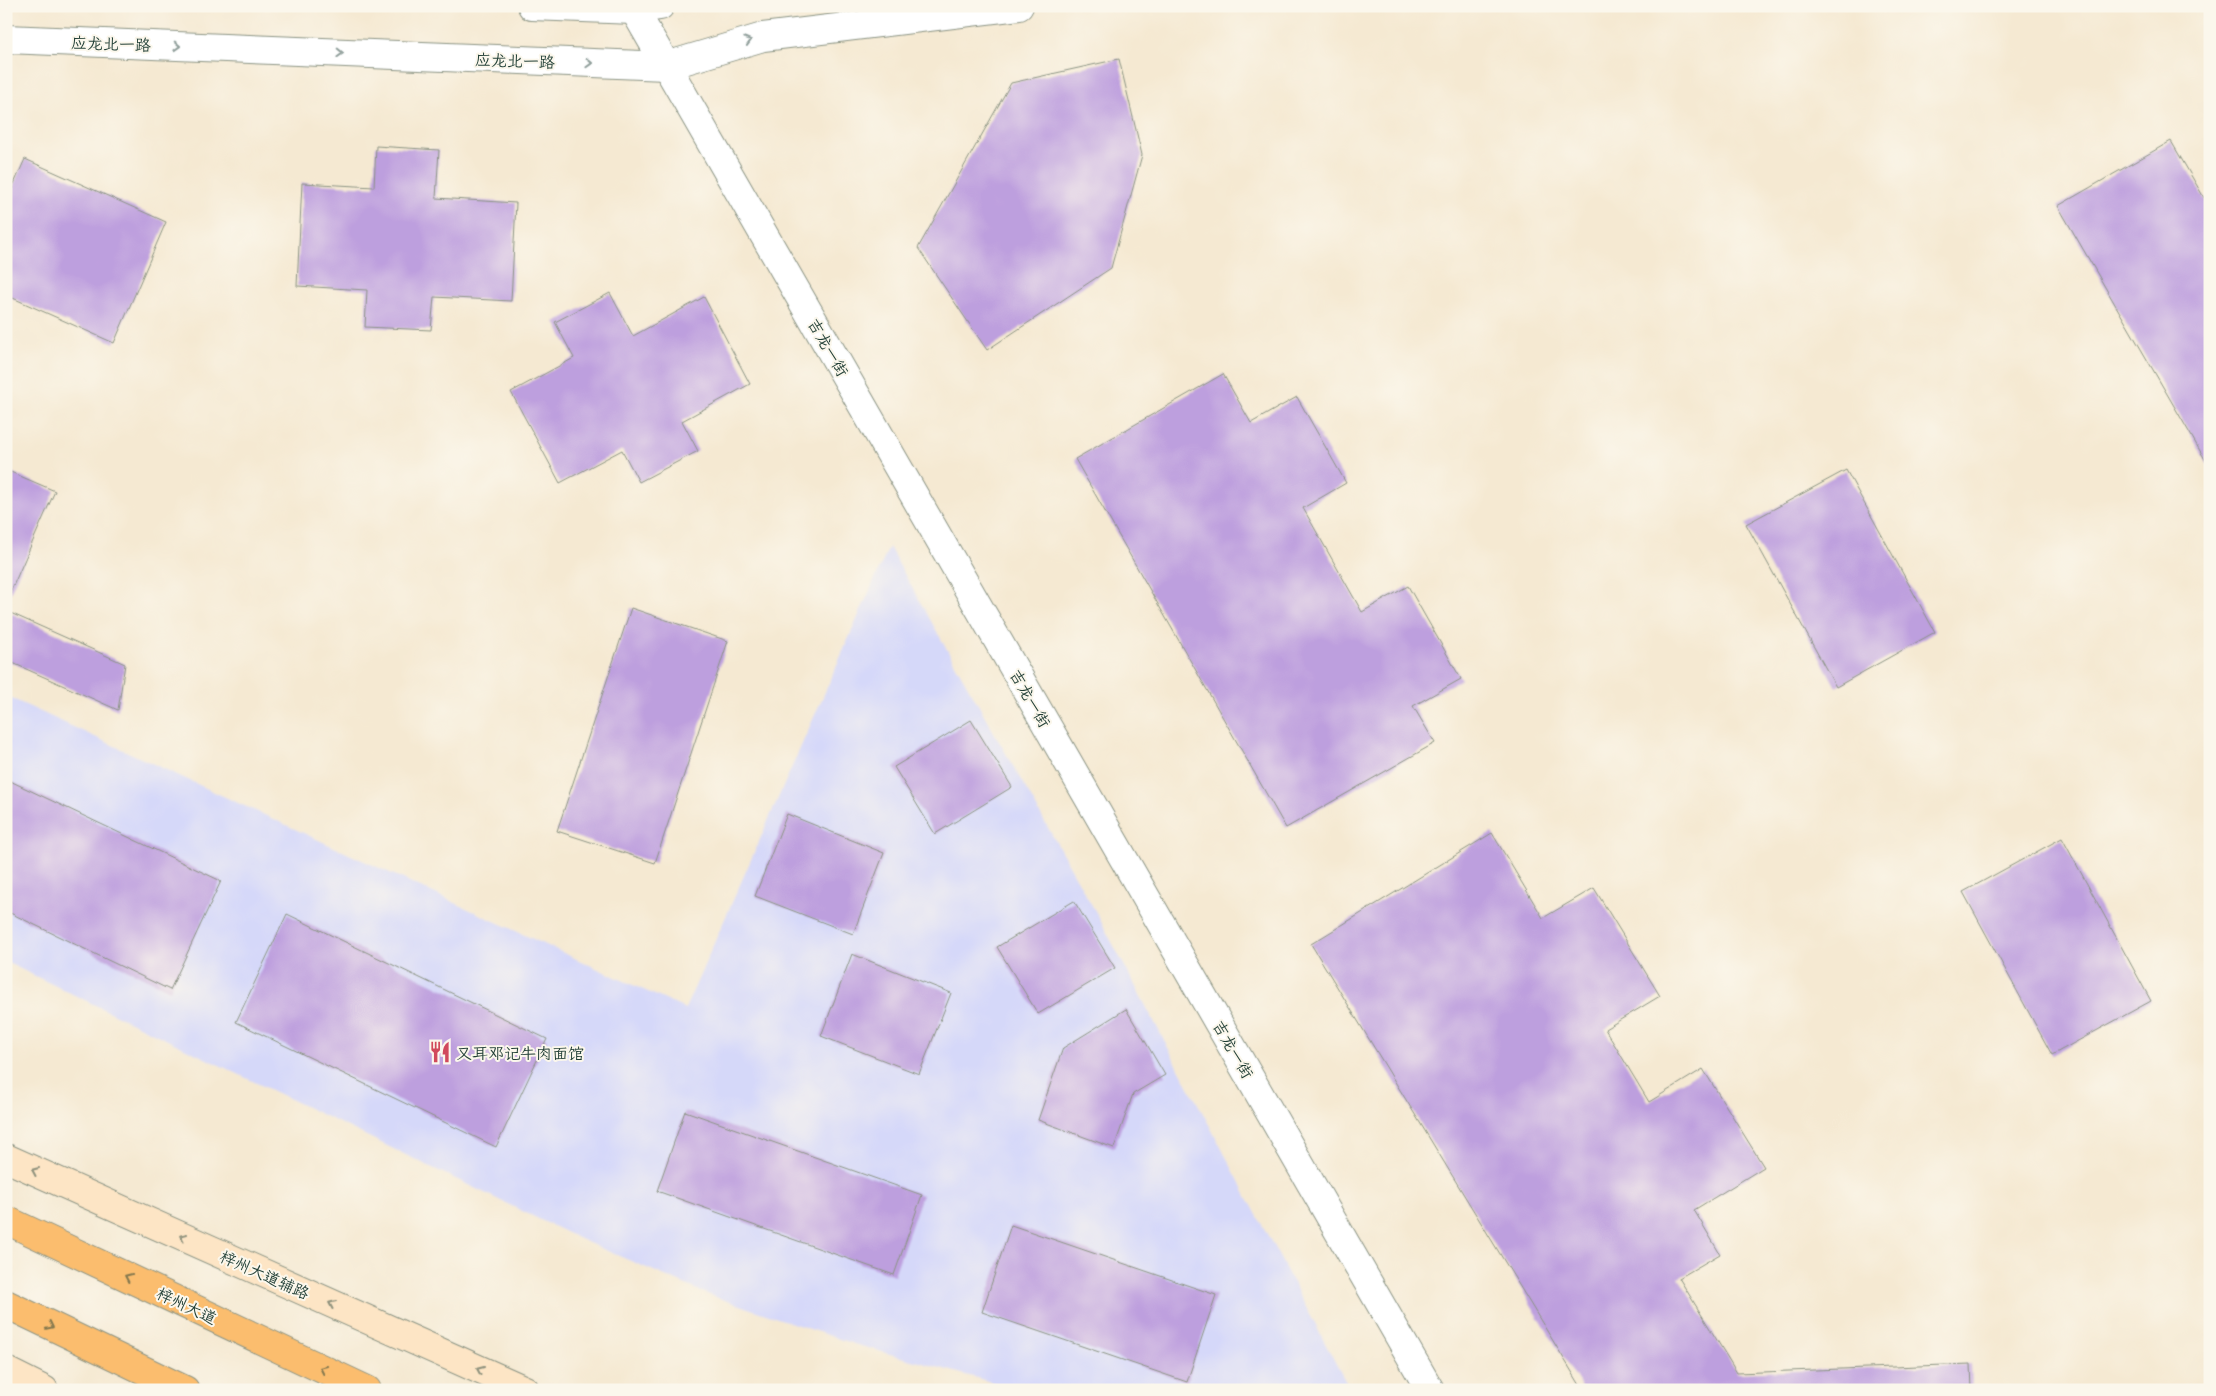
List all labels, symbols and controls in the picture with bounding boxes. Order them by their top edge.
street label: 应龙北一路 [71,31,151,55]
one-way arrow [744,37,752,47]
one-way arrow [174,41,182,51]
one-way arrow [336,47,344,58]
street label: 应龙北一路 [475,48,555,72]
one-way arrow [586,58,594,69]
street label: 吉龙一街 [804,314,854,380]
street label: 吉龙一街 [1006,665,1056,731]
street label: 吉龙一街 [1209,1016,1259,1082]
restaurant icon: 又耳邓记牛肉面馆 [427,1039,453,1065]
place label: 又耳邓记牛肉面馆 [456,1042,584,1063]
one-way arrow [31,1167,40,1177]
one-way arrow [179,1233,188,1244]
street label: 梓州大道辅路 [217,1245,313,1303]
one-way arrow [124,1273,133,1284]
street label: 梓州大道 [154,1282,220,1328]
one-way arrow [328,1299,337,1310]
one-way arrow [45,1320,54,1330]
one-way arrow [319,1365,328,1375]
one-way arrow [476,1365,485,1376]

